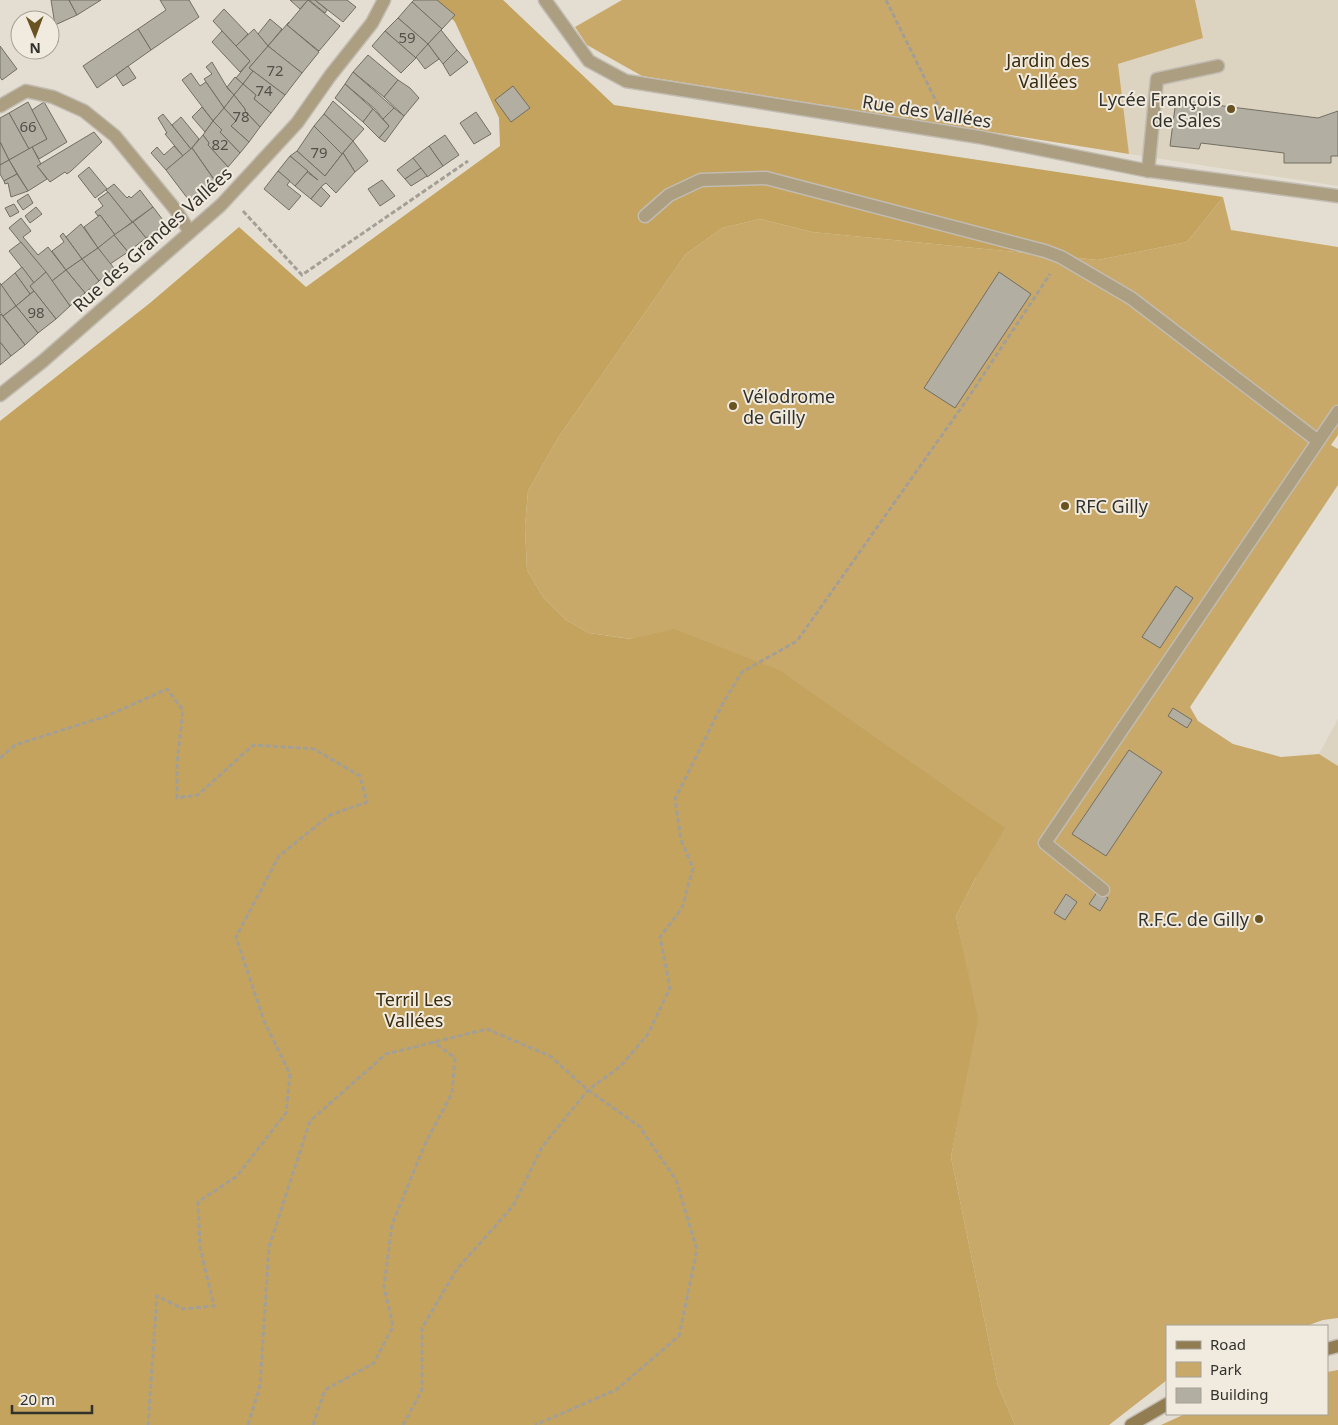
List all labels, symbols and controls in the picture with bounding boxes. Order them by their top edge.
north arrow [10,10,60,60]
house number: 59 [398,27,416,47]
text: N [29,39,41,58]
park label: Jardin des Vallées [1004,48,1090,93]
house number: 72 [266,60,284,80]
house number: 74 [255,80,273,100]
place label: Lycée François de Sales [1098,87,1221,132]
street label: Rue des Vallées [861,89,993,133]
marker: Lycée François de Sales [1225,103,1237,115]
house number: 78 [232,106,250,126]
house number: 66 [19,116,37,136]
house number: 82 [211,134,229,154]
house number: 79 [310,142,328,162]
street label: Rue des Grandes Vallées [67,161,237,317]
house number: 98 [27,302,45,322]
place label: Vélodrome de Gilly [743,384,835,429]
marker: Vélodrome de Gilly [727,400,739,412]
place label: RFC Gilly [1075,494,1149,518]
marker: RFC Gilly [1059,500,1071,512]
place label: R.F.C. de Gilly [1138,907,1250,931]
marker: R.F.C. de Gilly [1253,913,1265,925]
park label: Terril Les Vallées [376,987,452,1032]
legend [1166,1325,1328,1415]
text: Road [1210,1334,1246,1354]
text: Park [1210,1359,1242,1379]
scale bar [12,1382,92,1414]
text: Building [1210,1384,1268,1404]
text: 20 m [20,1389,55,1409]

